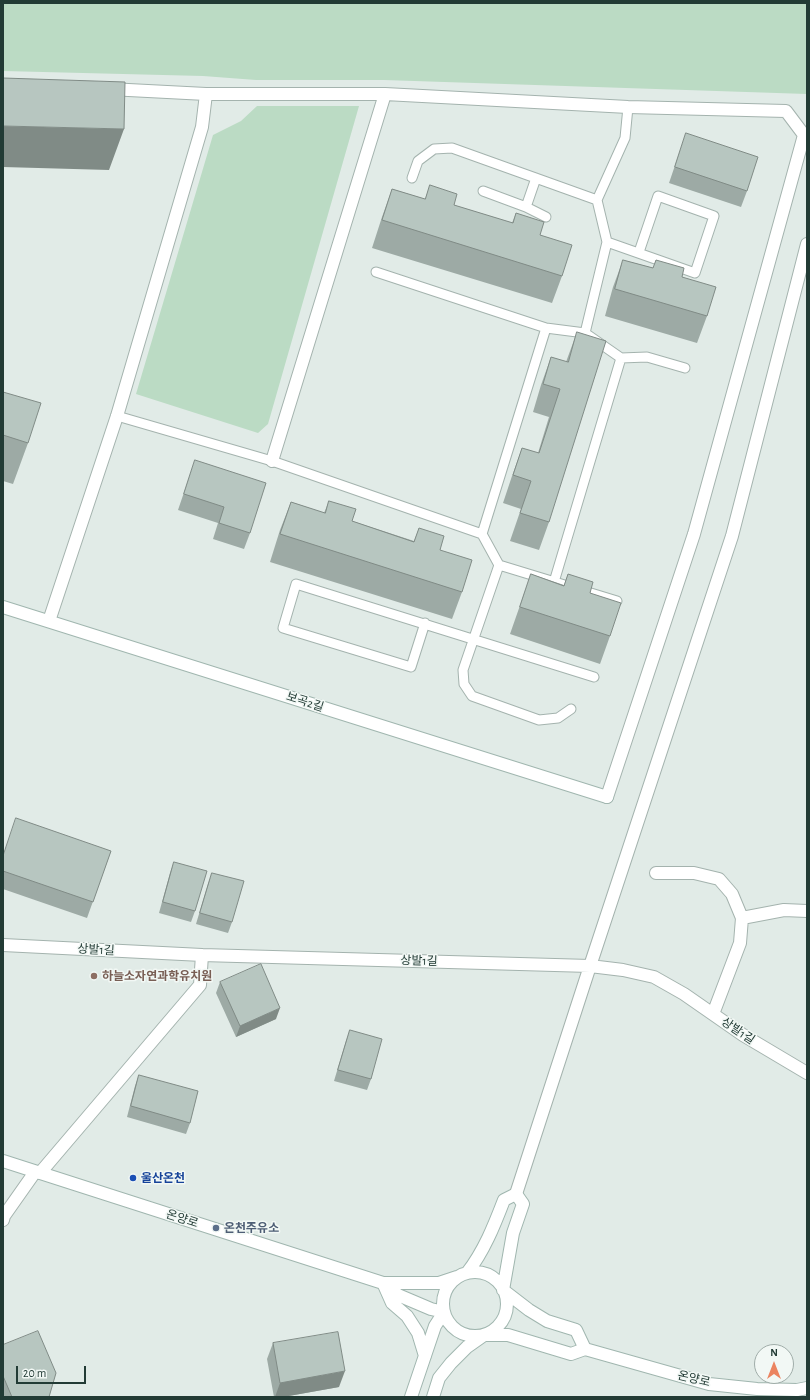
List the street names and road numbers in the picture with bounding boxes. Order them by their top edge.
street label: 보곡2길 [284,689,326,715]
street label: 상발1길 [77,942,115,958]
street label: 상발1길 [400,953,438,969]
street label: 상발1길 [719,1015,757,1047]
street label: 온양로 [164,1207,200,1231]
street label: 온양로 [676,1368,712,1390]

